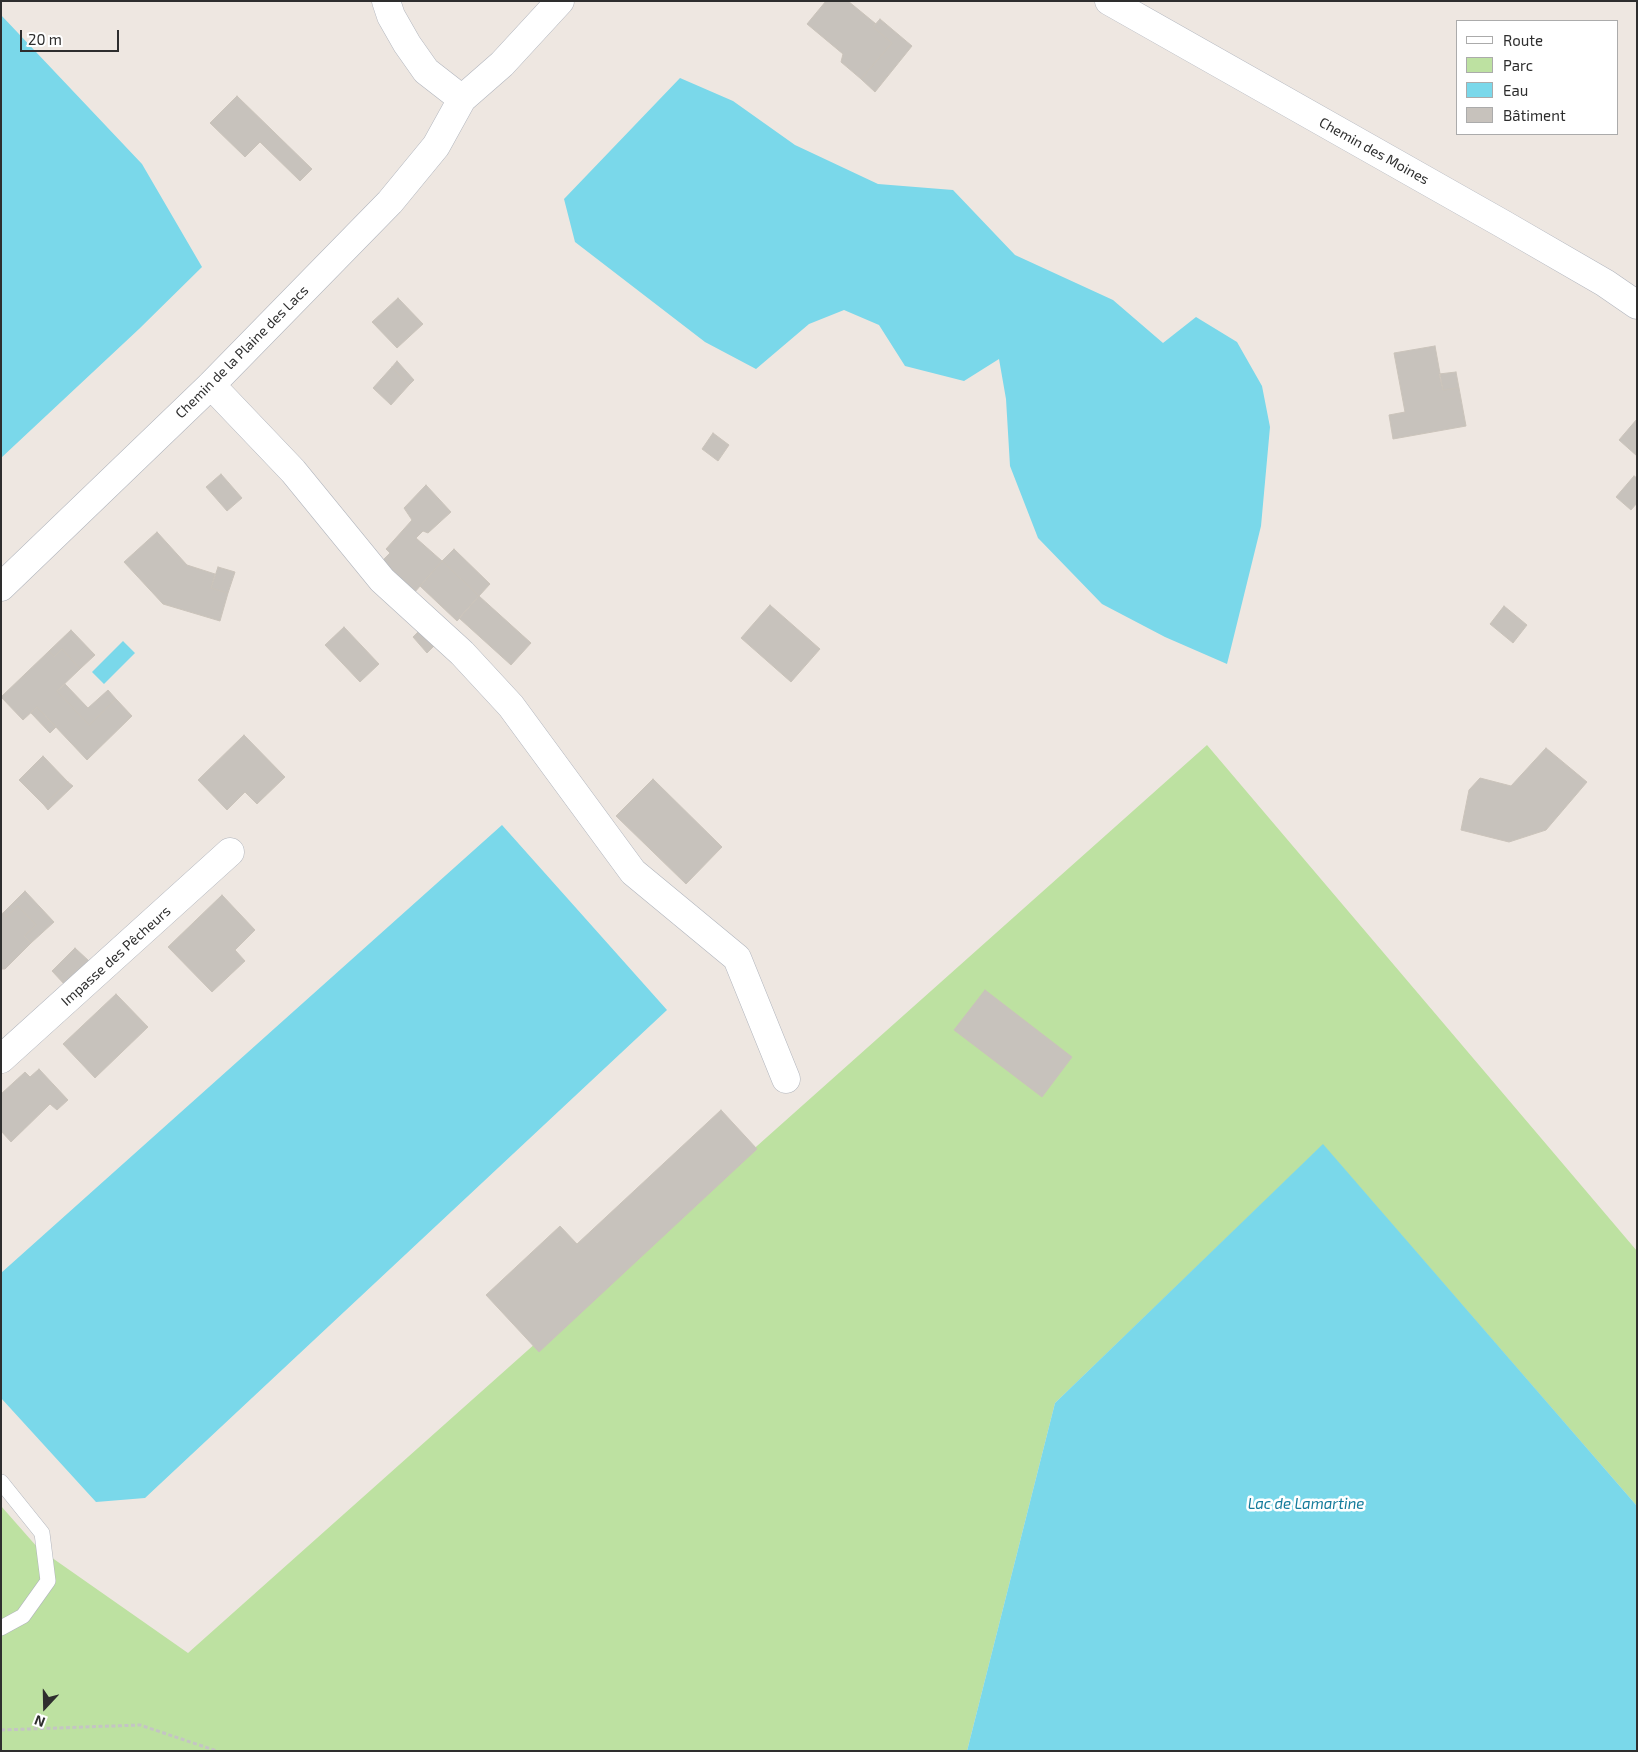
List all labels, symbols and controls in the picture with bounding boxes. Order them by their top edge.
scale bar [22,20,121,52]
legend [1456,20,1618,135]
text: 20 m [28,30,62,48]
text: Route [1503,31,1543,49]
text: Parc [1503,56,1533,74]
text: Eau [1503,81,1528,99]
text: Bâtiment [1503,106,1566,124]
street label: Chemin des Moines [1316,114,1432,188]
street label: Chemin de la Plaine des Lacs [172,282,312,422]
street label: Impasse des Pêcheurs [58,902,174,1010]
water label: Lac de Lamartine [1248,1495,1364,1513]
north arrow [20,1682,70,1732]
text: N [32,1712,47,1731]

